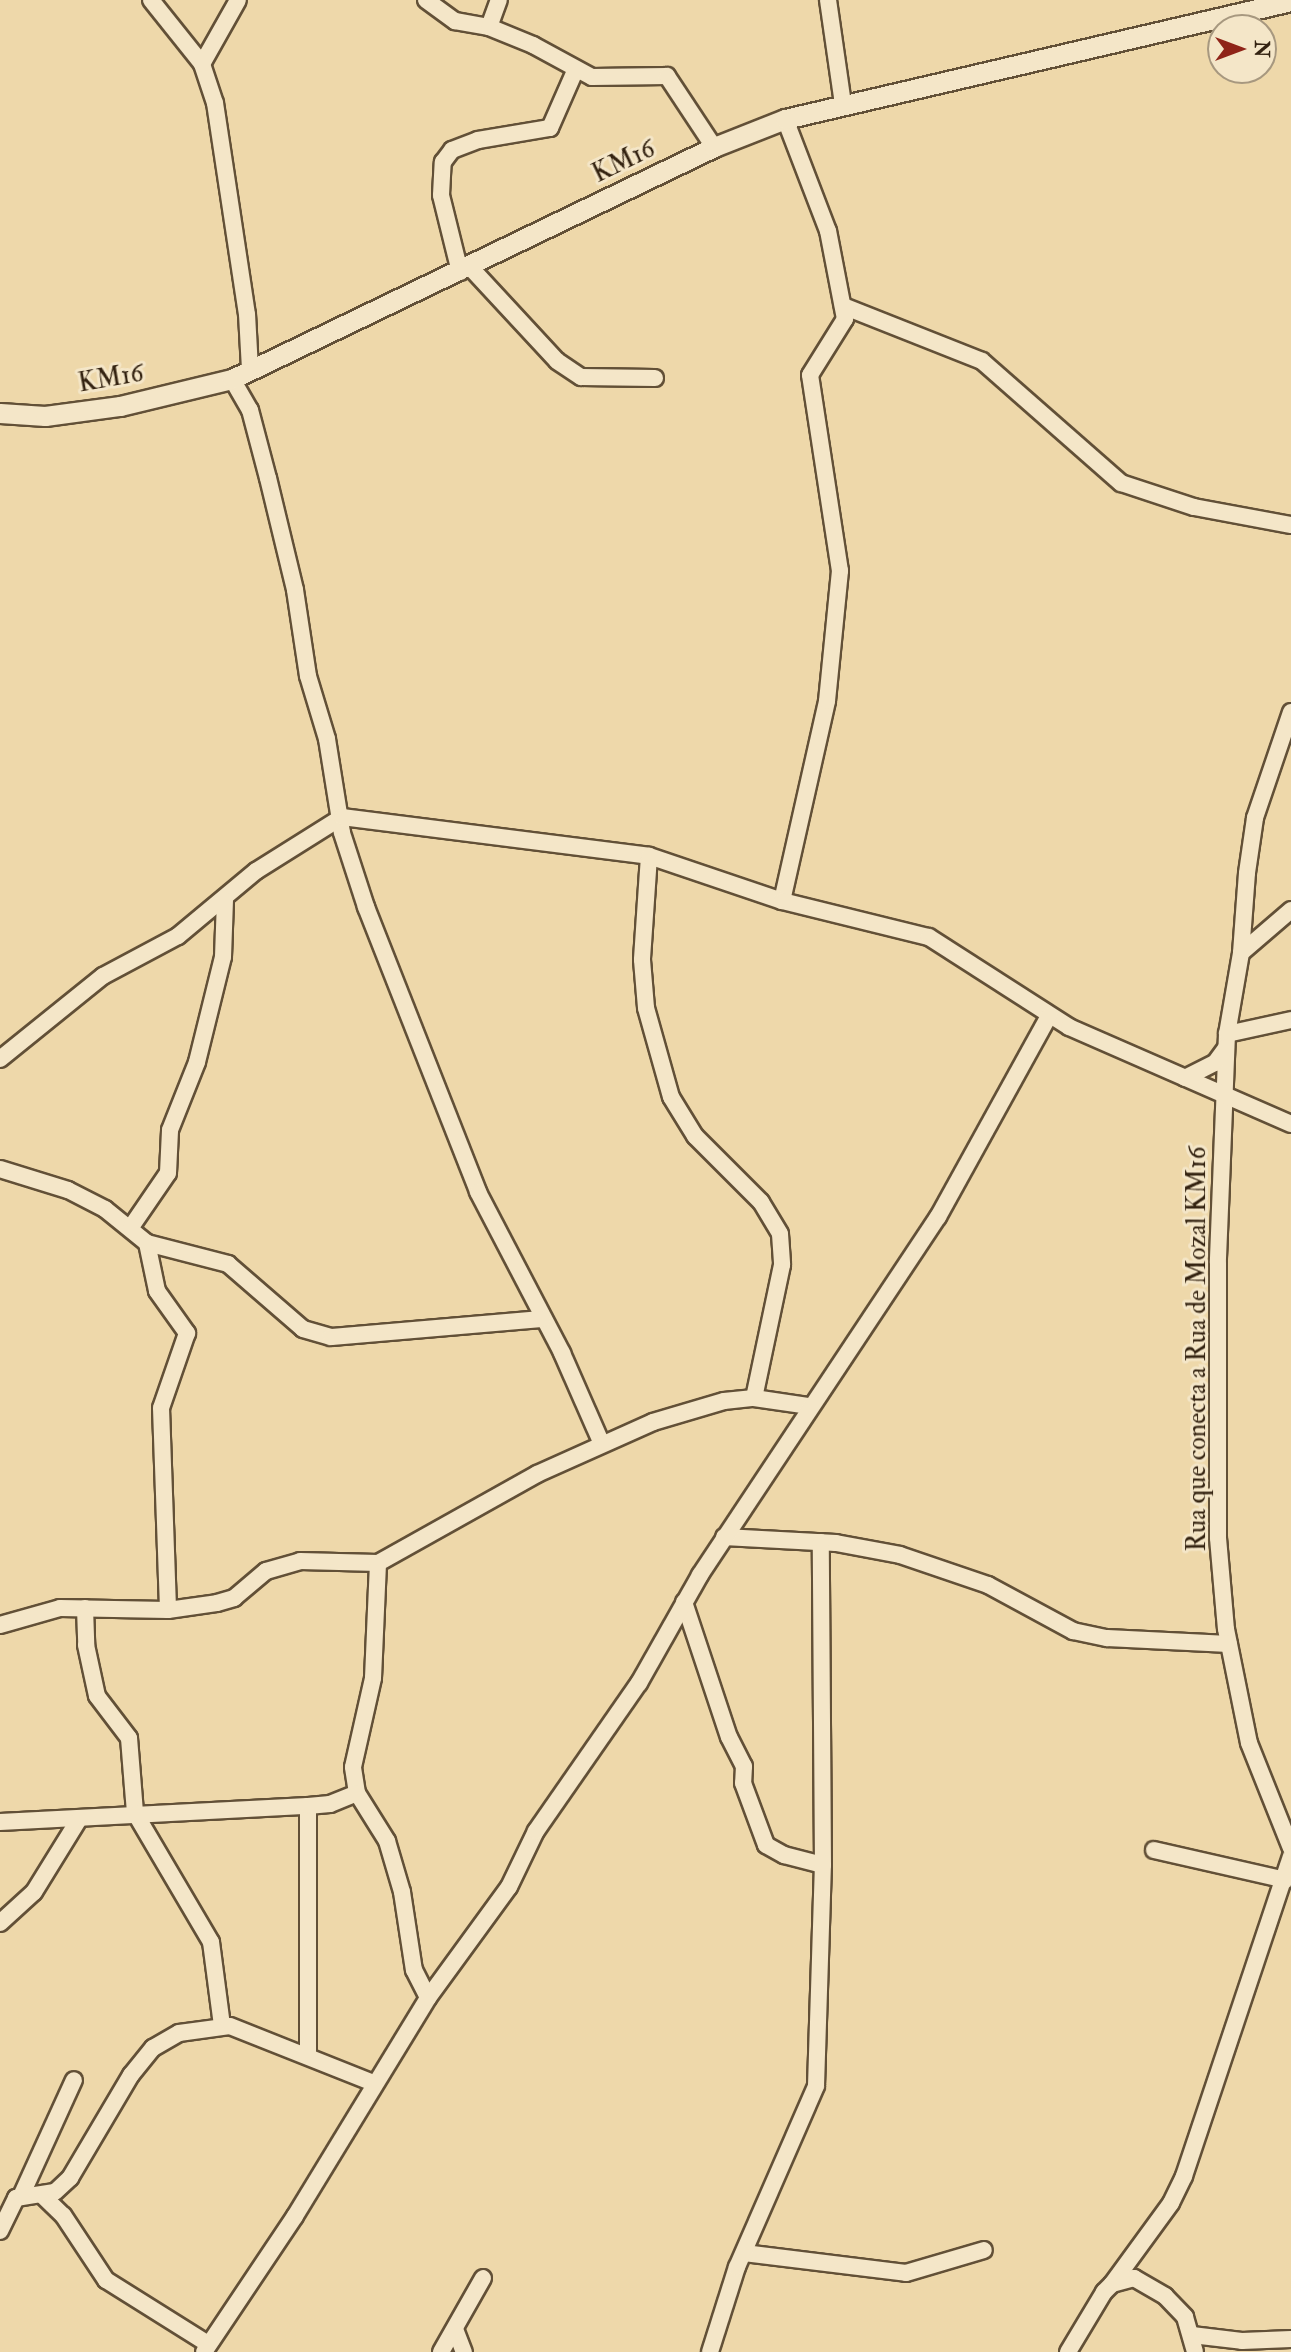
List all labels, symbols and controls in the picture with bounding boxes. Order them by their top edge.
north arrow [1207,14,1277,84]
text: N [1249,40,1273,58]
street label: KM16 [588,134,660,190]
street label: KM16 [76,358,146,400]
street label: Rua que conecta a Rua de Mozal KM16 [1182,1146,1214,1552]

